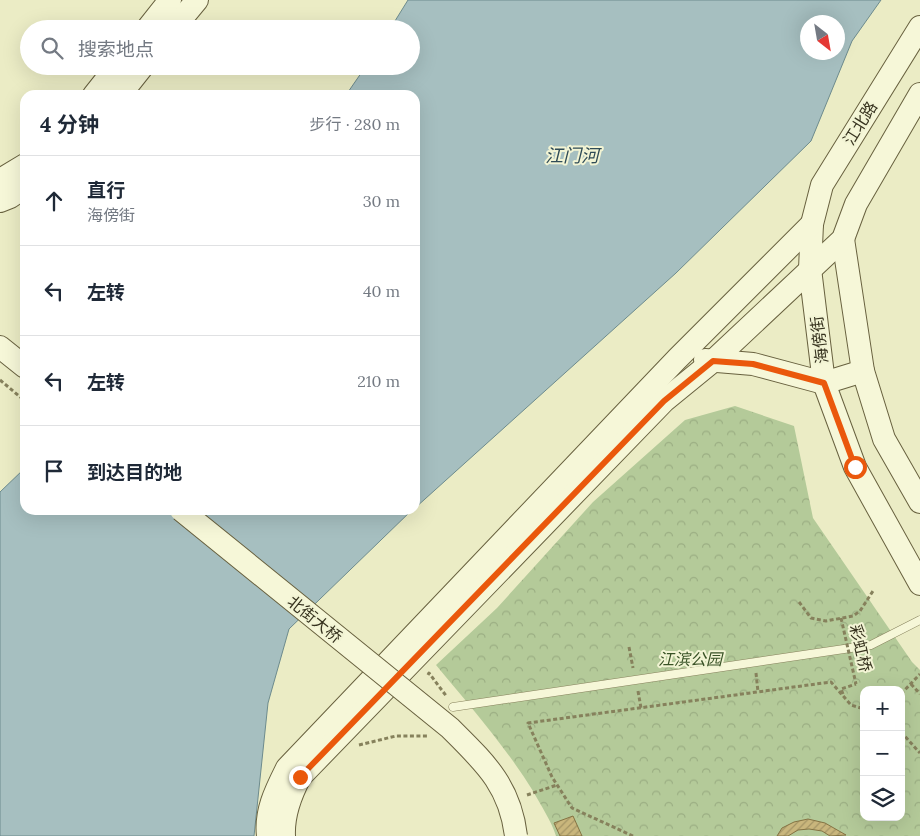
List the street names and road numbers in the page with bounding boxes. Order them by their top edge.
street label: 江北路 [839,97,881,149]
street label: 海傍街 [806,315,832,365]
street label: 北街大桥 [284,591,346,647]
street label: 彩虹桥 [846,622,876,674]

